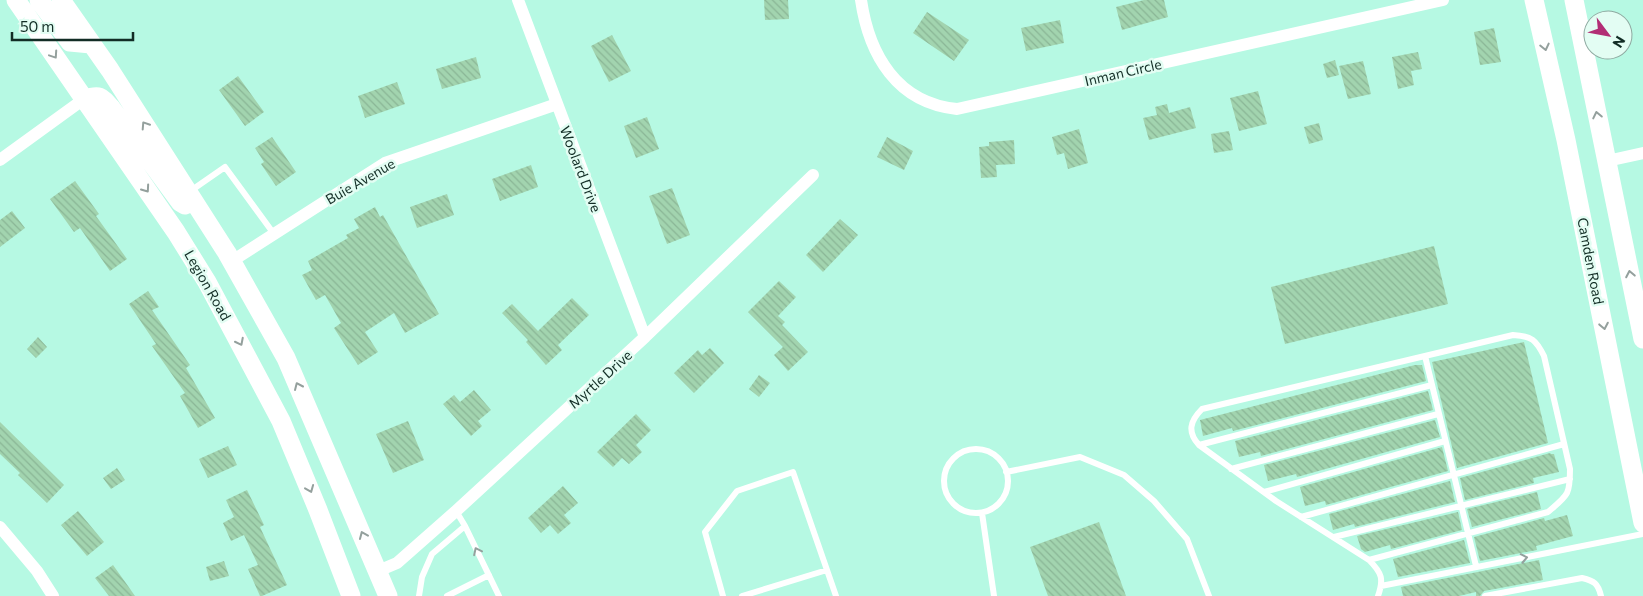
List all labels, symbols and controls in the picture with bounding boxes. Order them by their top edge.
scale bar [12,10,134,42]
north arrow [1583,10,1633,60]
text: 50 m [20,17,54,35]
text: N [1609,33,1629,51]
one-way arrow [1539,43,1550,52]
one-way arrow [48,49,57,59]
street label: Inman Circle [1083,55,1163,89]
one-way arrow [1593,110,1603,119]
one-way arrow [142,122,151,131]
street label: Woolard Drive [557,124,605,214]
street label: Buie Avenue [322,154,398,208]
one-way arrow [140,183,149,192]
street label: Camden Road [1574,216,1608,306]
street label: Legion Road [181,247,235,323]
one-way arrow [1625,269,1636,278]
one-way arrow [1598,322,1608,331]
one-way arrow [234,337,244,346]
street label: Myrtle Drive [565,346,635,412]
one-way arrow [293,382,304,391]
one-way arrow [304,484,314,492]
one-way arrow [358,531,369,540]
one-way arrow [473,547,483,556]
one-way arrow [1519,553,1528,563]

